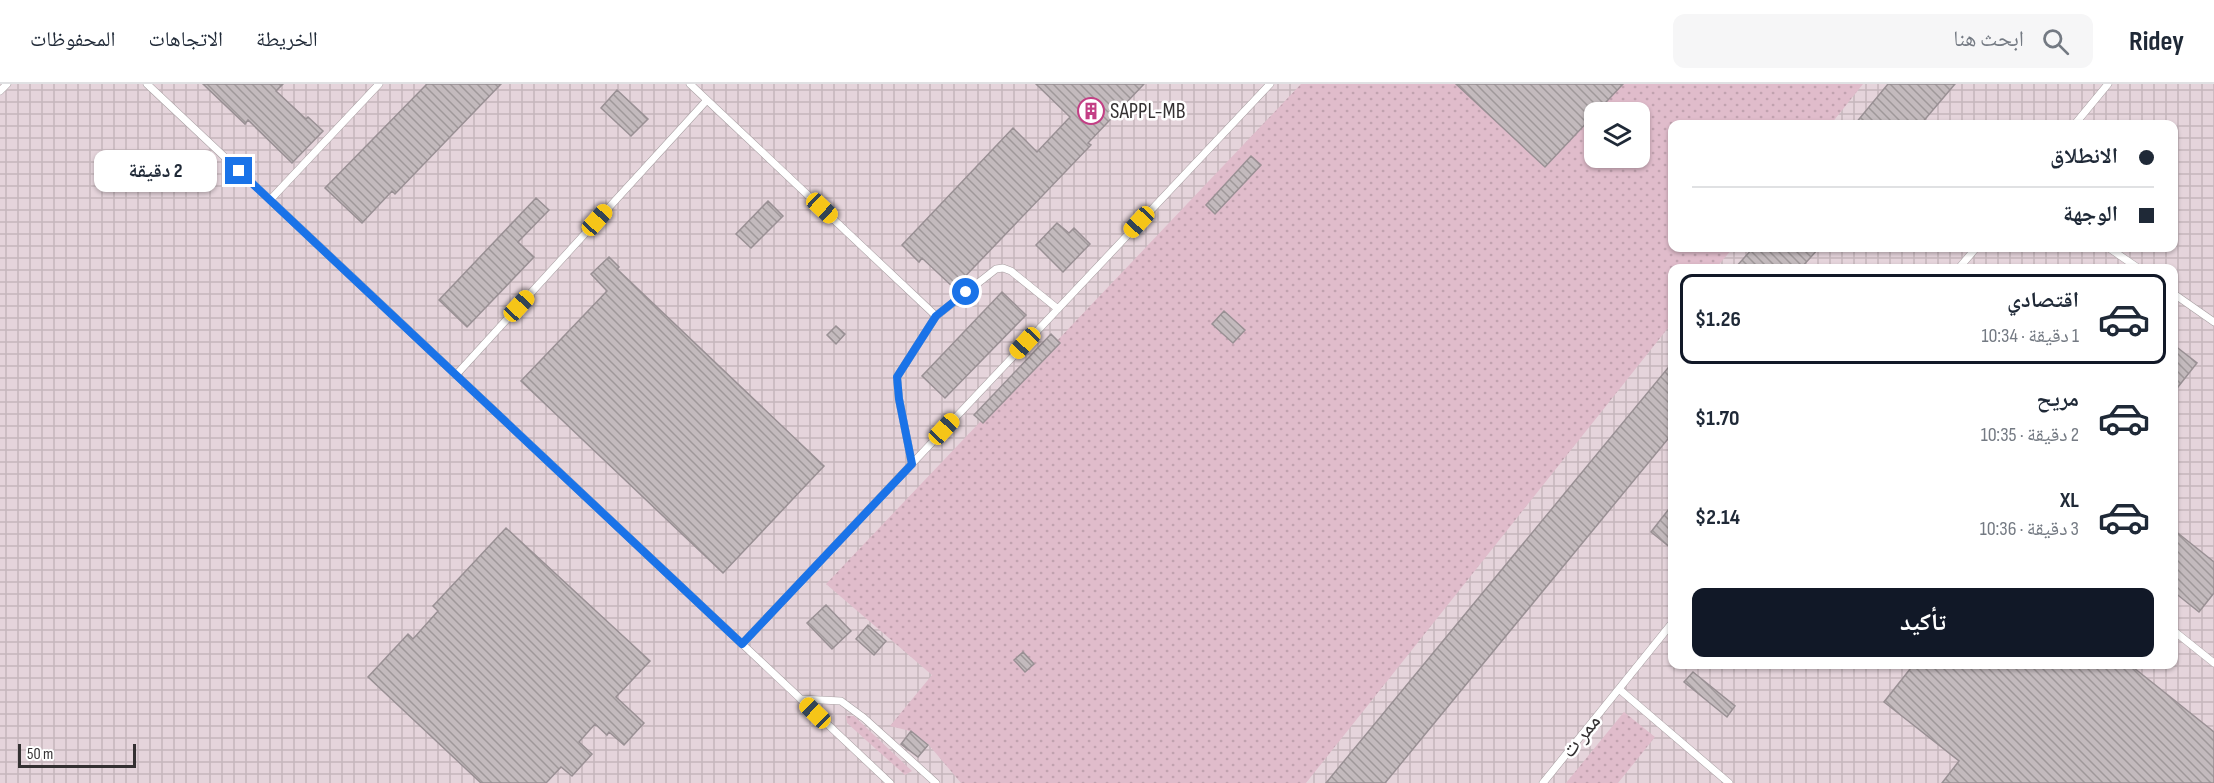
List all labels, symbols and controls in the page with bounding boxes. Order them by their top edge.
search box [1673,14,2093,68]
icon: search [2039,25,2072,58]
text: Ridey [2129,25,2184,58]
text: ابحث هنا [1953,26,2024,53]
text: المحفوظات [30,27,115,52]
text: الاتجاهات [148,27,223,52]
text: الخريطة [256,27,318,52]
building icon: SAPPL-MB [1076,96,1106,126]
place label: SAPPL-MB [1110,98,1185,125]
map controls [1584,102,1650,168]
button: layers [1584,102,1650,168]
text: الانطلاق [2050,143,2118,170]
callout: 2 دقيقة [95,150,218,192]
route end [225,157,252,184]
text: 2 دقيقة [129,159,182,183]
car [803,189,841,227]
car [578,201,616,239]
text: الوجهة [2063,201,2118,228]
car [1120,203,1158,241]
route start [952,278,979,305]
car [500,287,538,325]
text: اقتصادي [2007,287,2079,314]
icon: car [2097,292,2151,346]
text: $1.26 [1695,306,1741,333]
car [1006,324,1044,362]
text: 1 دقيقة · 10:34 [1982,324,2079,348]
text: مريح [2036,386,2079,413]
icon: car [2097,391,2151,445]
text: $1.70 [1695,405,1740,432]
car [925,410,963,448]
text: 2 دقيقة · 10:35 [1981,423,2079,447]
text: XL [2060,487,2079,514]
icon: car [2097,490,2151,544]
text: $2.14 [1695,504,1740,531]
text: 3 دقيقة · 10:36 [1980,517,2079,541]
button: تأكيد [1692,588,2154,657]
car [796,694,834,732]
street label: ممر ت [1555,709,1607,763]
scale bar [18,741,136,768]
text: 50 m [27,745,53,764]

